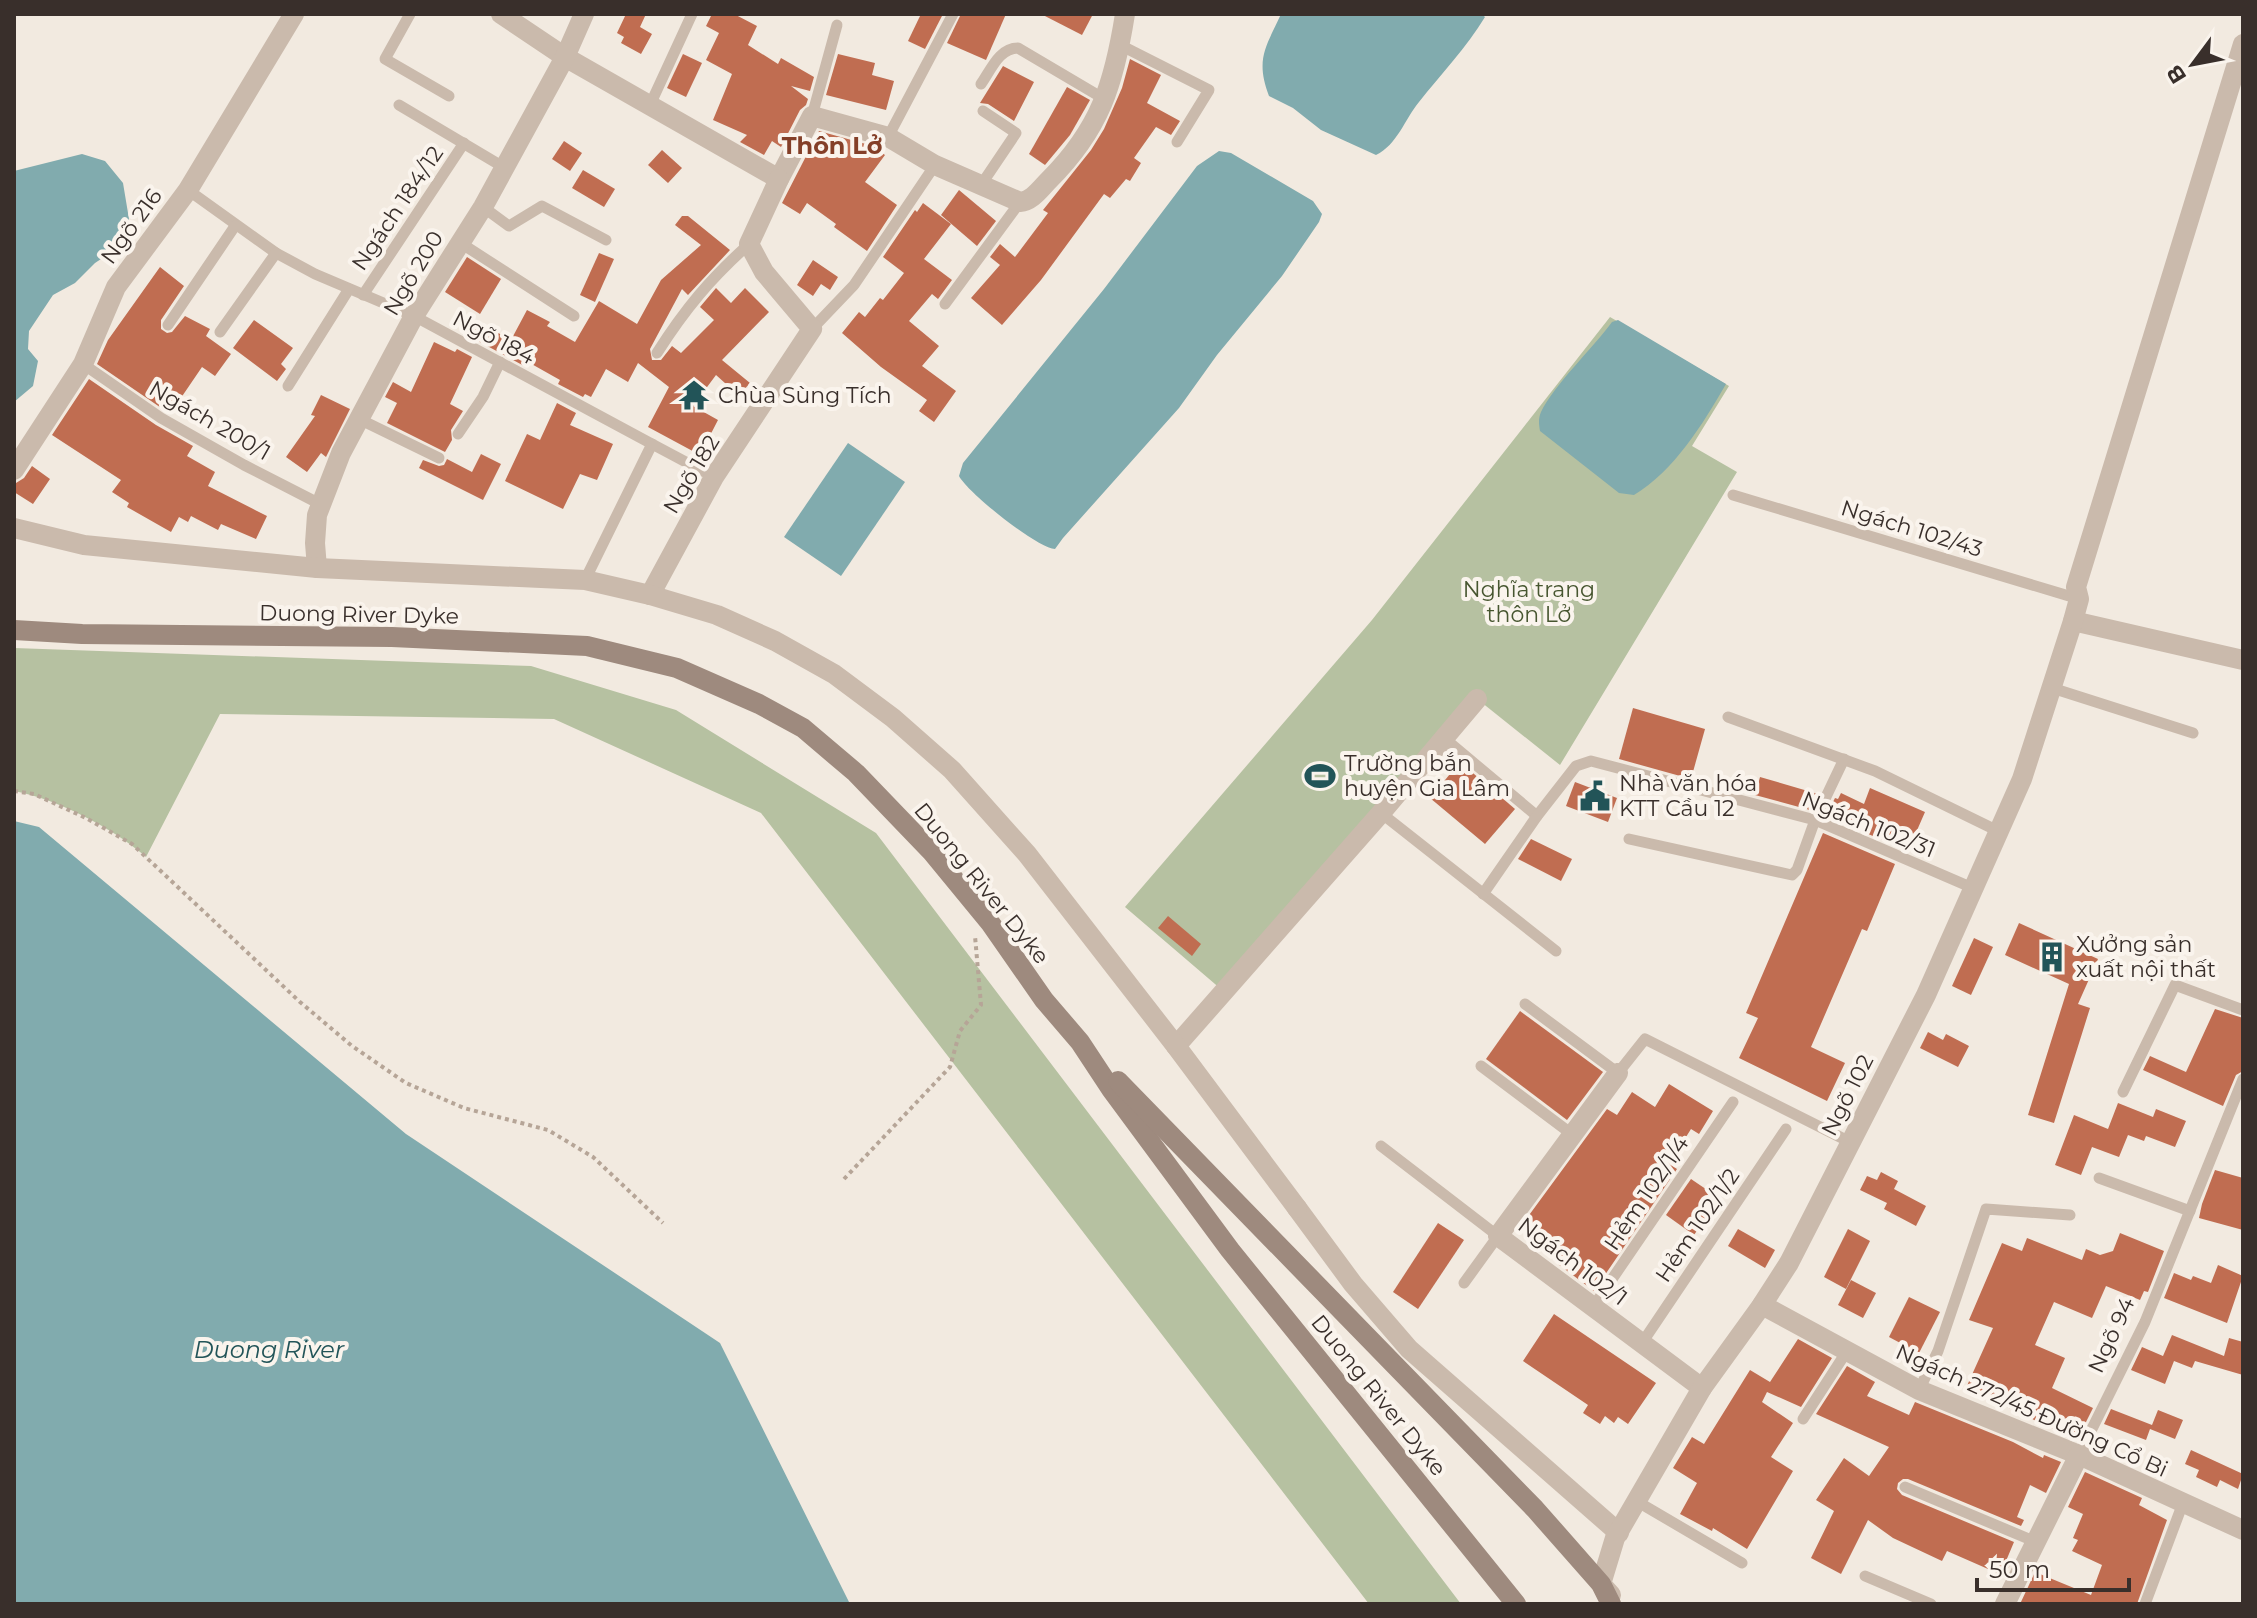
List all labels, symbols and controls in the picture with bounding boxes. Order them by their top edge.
north arrow [2153,24,2233,104]
text: B [2161,60,2192,89]
district label: Thôn Lở [782,131,882,160]
street label: Ngách 184/12 [346,141,449,276]
street label: Ngõ 216 [95,183,168,269]
street label: Ngõ 200 [378,226,449,321]
street label: Ngõ 184 [448,305,540,370]
street label: Ngách 200/1 [144,375,275,466]
temple icon: Chùa Sùng Tích [677,378,711,412]
place label: Chùa Sùng Tích [718,382,892,409]
street label: Ngõ 182 [657,430,725,518]
street label: Ngách 102/43 [1838,494,1986,563]
park label: Nghĩa trang thôn Lở [1463,576,1595,628]
street label: Duong River Dyke [259,599,459,630]
place label: Trường bắn huyện Gia Lâm [1344,750,1510,802]
sports icon: Trường bắn huyện Gia Lâm [1303,759,1337,793]
place label: Nhà văn hóa KTT Cầu 12 [1619,770,1757,822]
public building icon: Nhà văn hóa KTT Cầu 12 [1578,779,1612,813]
street label: Ngách 102/31 [1798,785,1940,864]
street label: Duong River Dyke [908,797,1055,969]
place label: Xưởng sản xuất nội thất [2076,931,2216,983]
building icon: Xưởng sản xuất nội thất [2035,940,2069,974]
street label: Ngõ 102 [1816,1050,1879,1140]
street label: Hẻm 102/1/4 [1598,1131,1695,1256]
street label: Hẻm 102/1/2 [1649,1163,1745,1287]
street label: Ngách 102/1 [1513,1212,1633,1311]
street label: Ngõ 94 [2082,1293,2141,1377]
street label: Duong River Dyke [1305,1309,1452,1481]
water label: Duong River [194,1335,346,1364]
street label: Ngách 272/45 Đường Cổ Bi [1892,1338,2172,1483]
scale bar [1977,1542,2129,1592]
text: 50 m [1989,1555,2050,1584]

